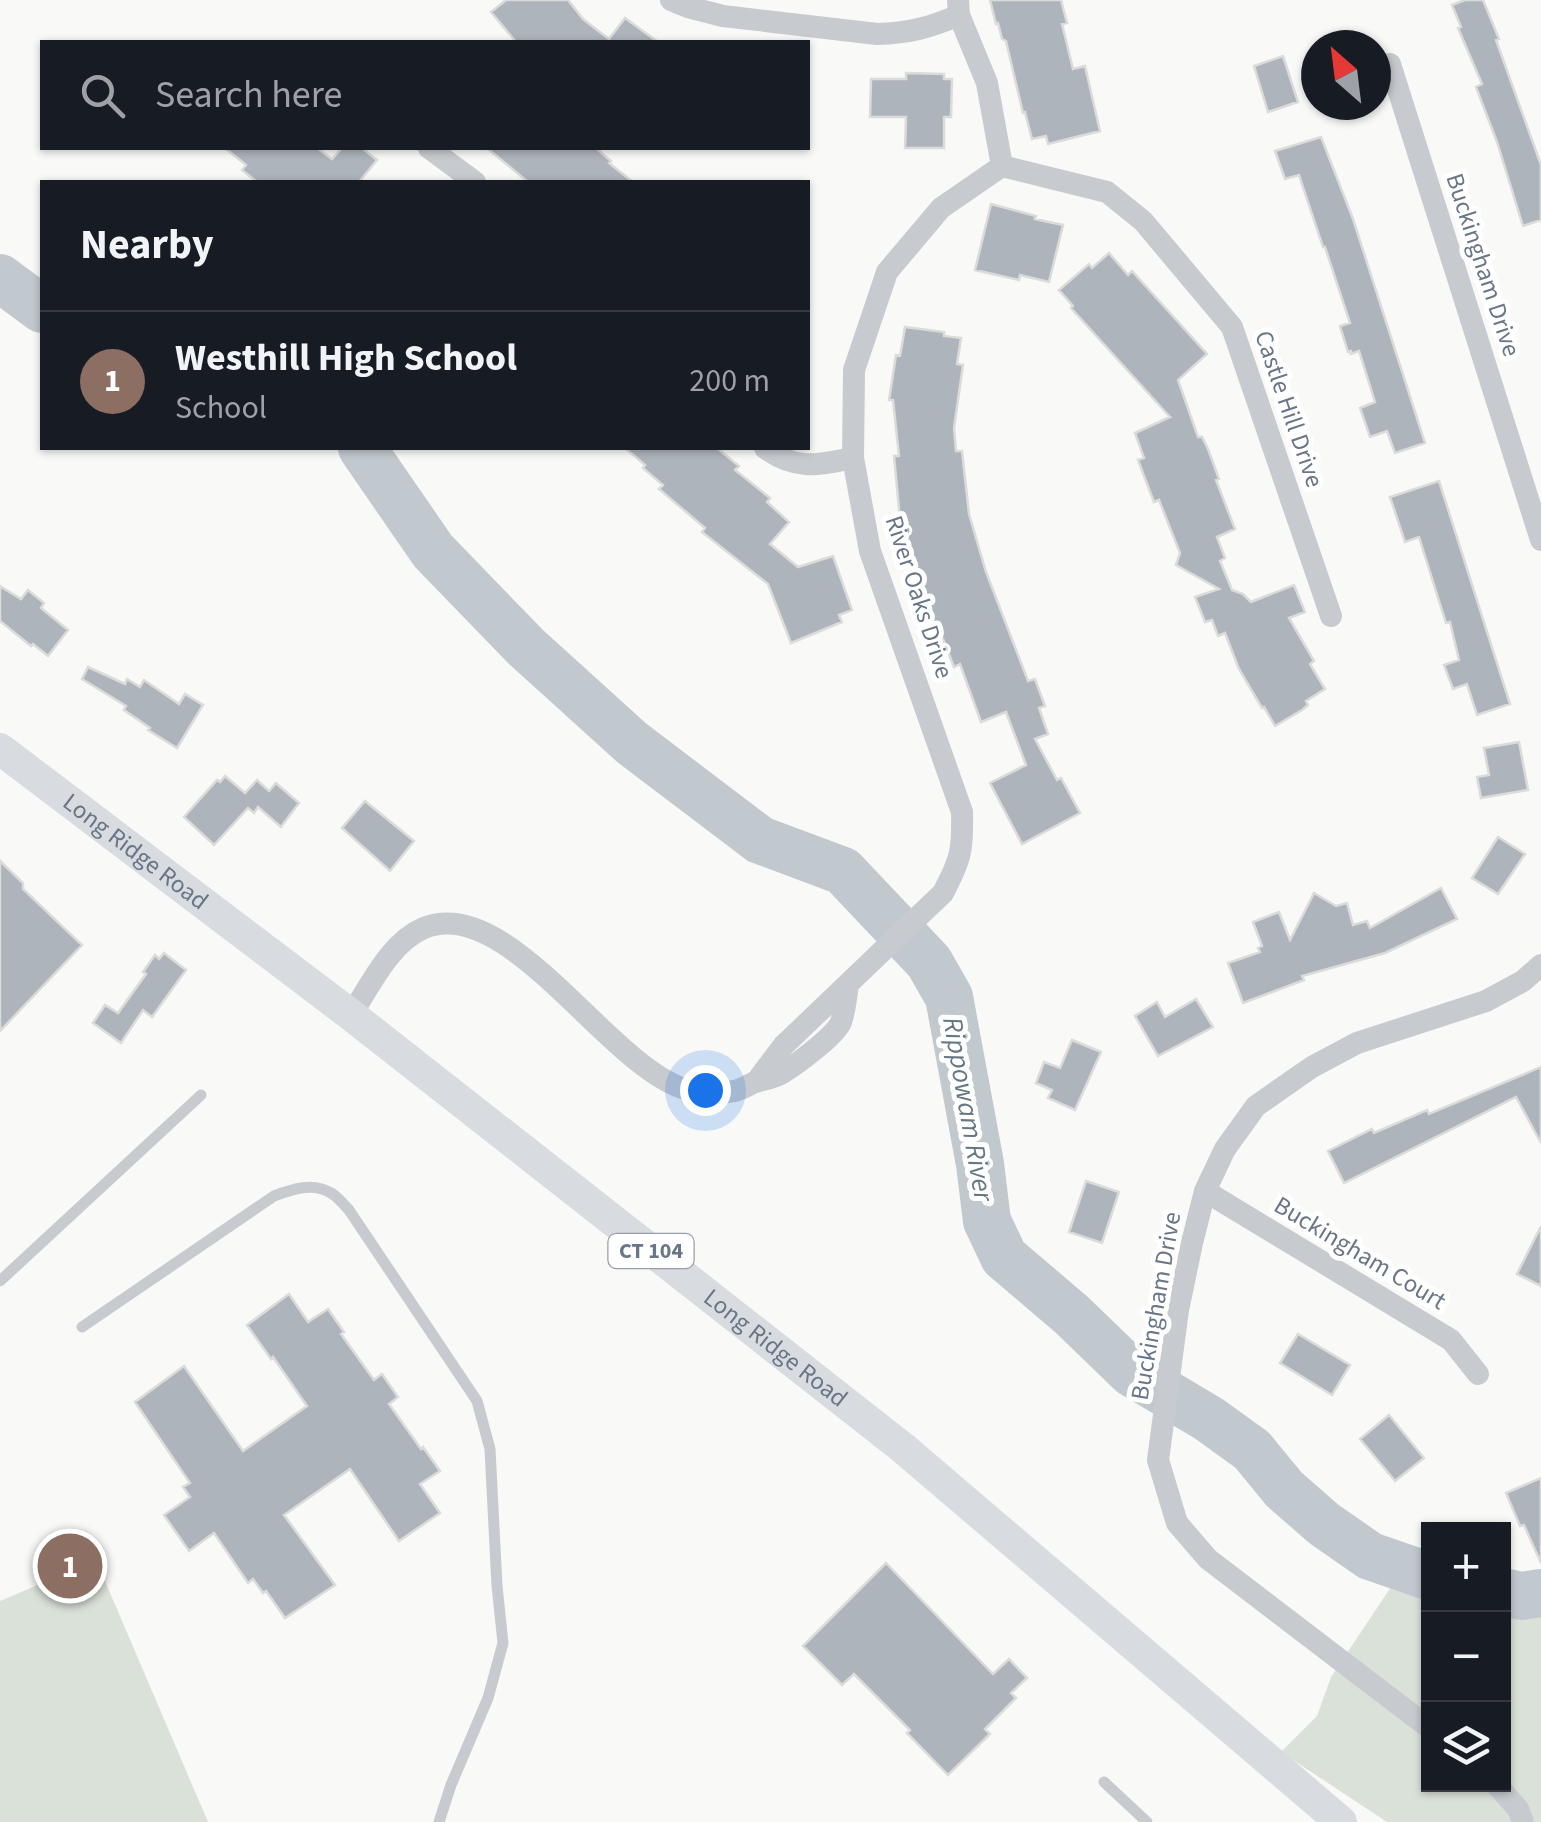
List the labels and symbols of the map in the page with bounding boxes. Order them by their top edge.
north arrow [1301,30,1391,120]
street label: Buckingham Drive [1436,169,1530,361]
street label: Castle Hill Drive [1245,326,1333,492]
street label: River Oaks Drive [876,511,962,683]
street label: Long Ridge Road [55,785,216,919]
water label: Rippowam River [932,1014,1004,1206]
your location [680,1065,731,1116]
street label: Buckingham Court [1267,1187,1453,1319]
street label: Buckingham Drive [1122,1209,1190,1403]
road number: CT 104 [608,1234,694,1268]
street label: Long Ridge Road [696,1280,855,1416]
pin: 1 [38,1528,102,1604]

